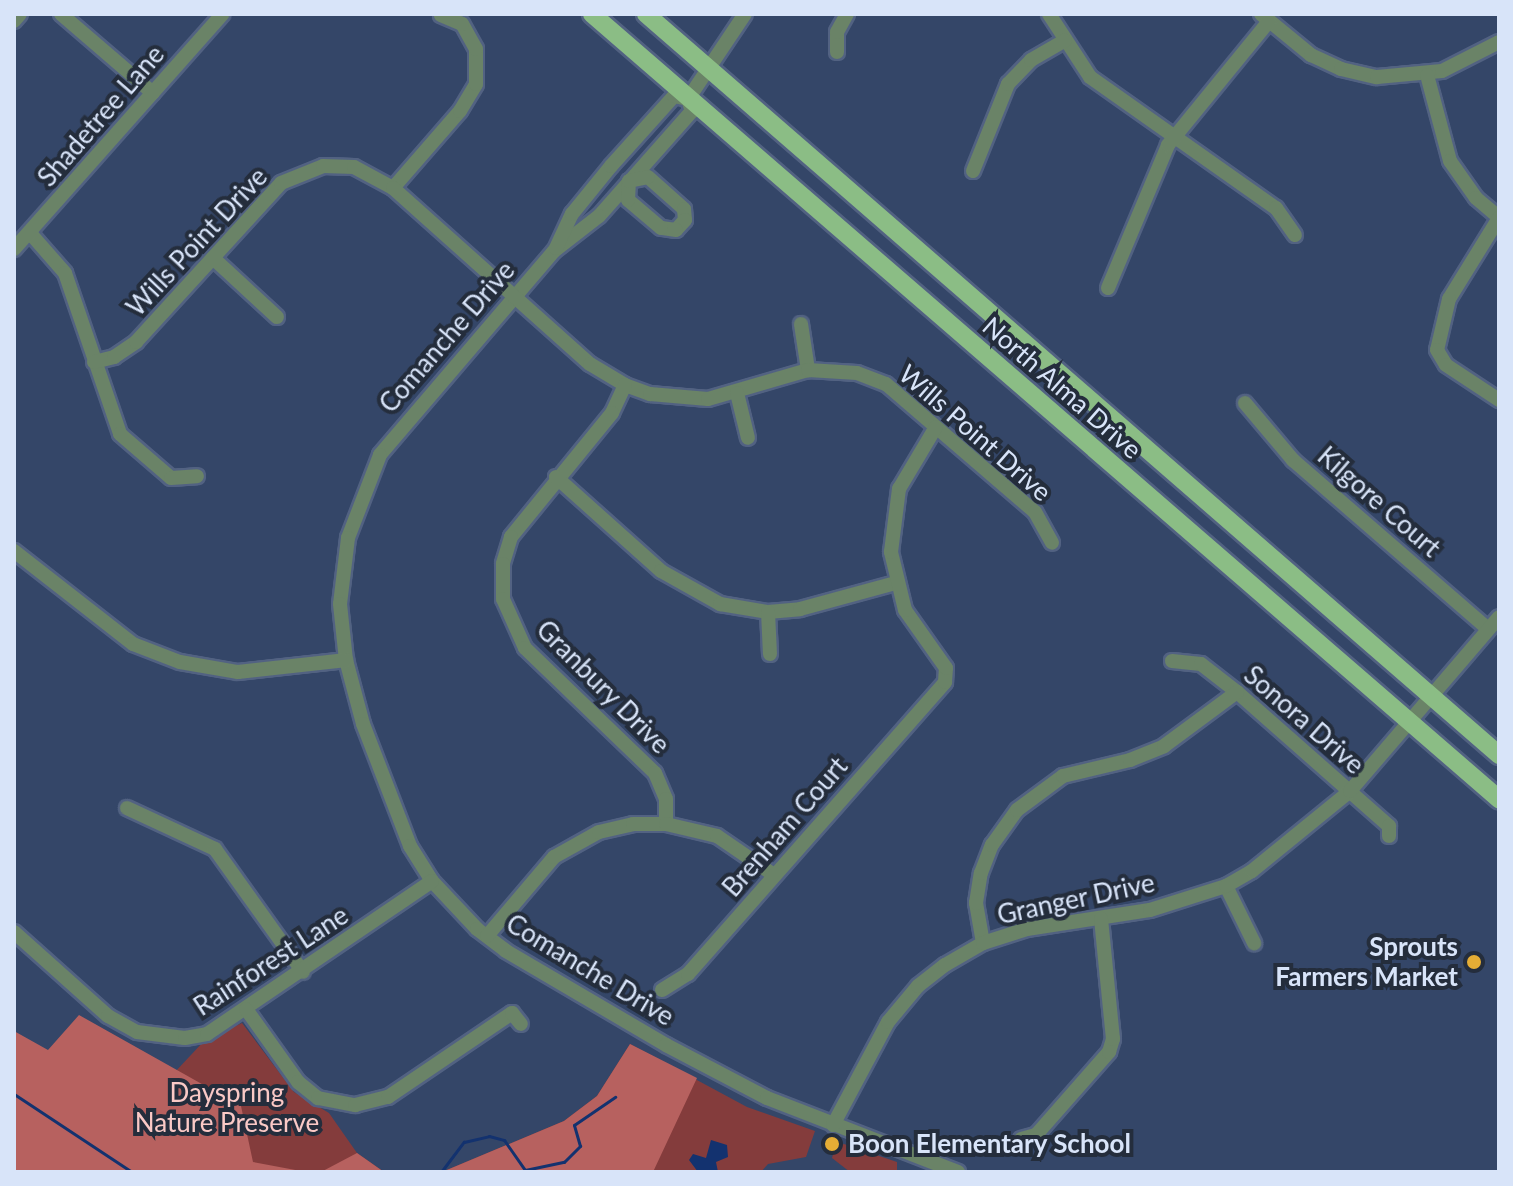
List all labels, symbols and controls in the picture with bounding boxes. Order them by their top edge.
street label: Shadetree Lane [31,39,171,193]
street label: Wills Point Drive [120,161,274,323]
street label: Comanche Drive [373,255,521,419]
street label: North Alma Drive [976,310,1148,466]
street label: Wills Point Drive [893,358,1057,508]
street label: Kilgore Court [1311,440,1447,564]
street label: Granbury Drive [530,614,676,760]
street label: Sonora Drive [1238,659,1370,781]
street label: Brenham Court [716,751,854,903]
street label: Granger Drive [994,867,1158,931]
street label: Rainforest Lane [188,900,354,1022]
street label: Comanche Drive [501,908,679,1032]
place label: Sprouts Farmers Market [1275,931,1458,992]
marker: Sprouts Farmers Market [1465,953,1483,971]
park label: Dayspring Nature Preserve [135,1077,319,1138]
place label: Boon Elementary School [848,1128,1132,1160]
marker: Boon Elementary School [823,1135,841,1153]

